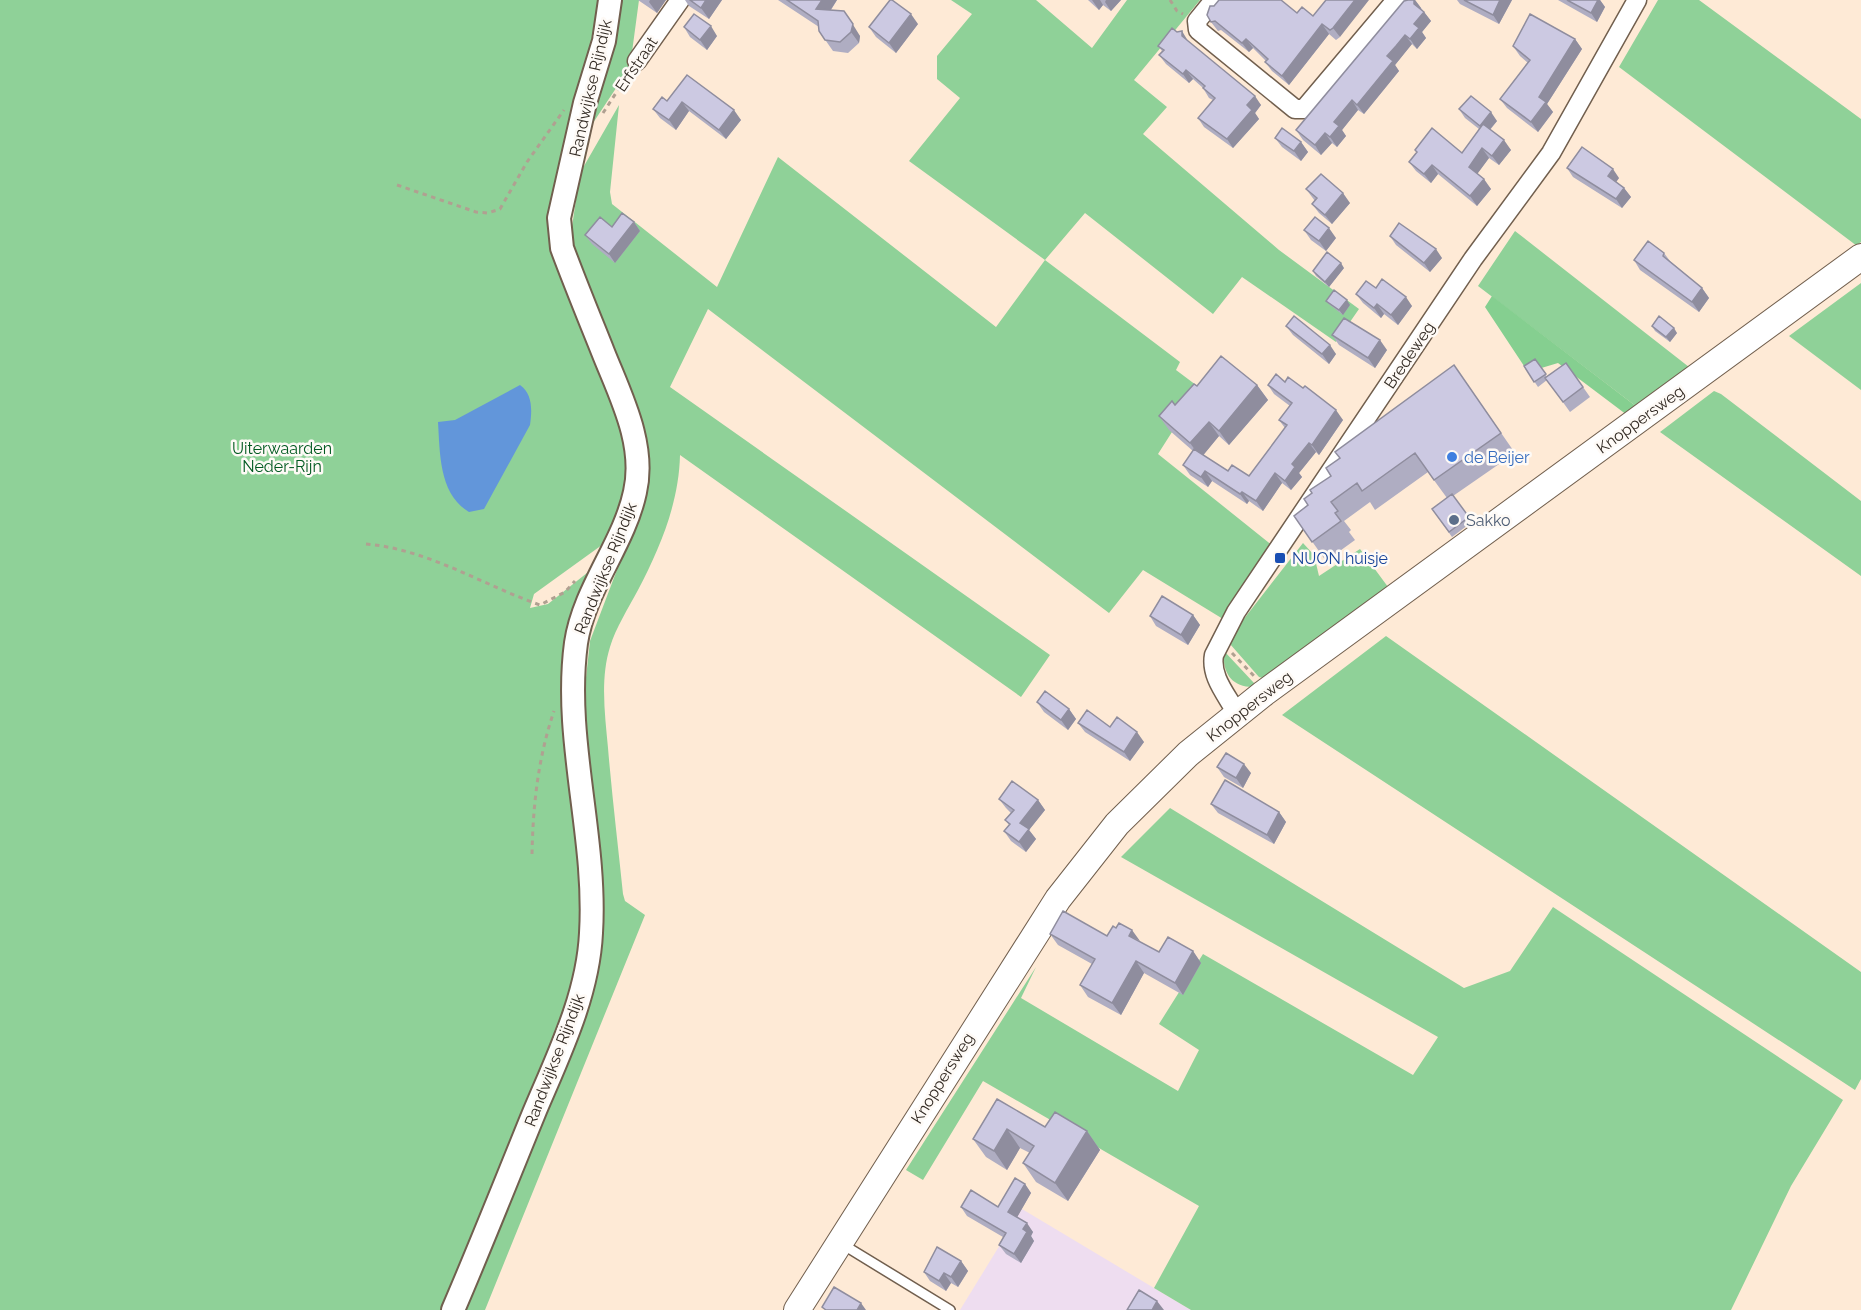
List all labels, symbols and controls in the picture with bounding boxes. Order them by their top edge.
street label: Randwijkse Rijndijk [565,17,616,159]
street label: Erfstraat [611,33,662,95]
street label: Bredeweg [1380,318,1439,392]
street label: Knoppersweg [1593,381,1688,457]
park label: Uiterwaarden Neder-Rijn [232,439,332,476]
place label: de Beijer [1464,448,1530,467]
marker: de Beijer [1445,450,1459,464]
street label: Randwijkse Rijndijk [570,499,641,637]
place label: Sakko [1466,511,1510,530]
marker: Sakko [1447,513,1461,527]
place label: NUON huisje [1292,549,1388,568]
marker: NUON huisje [1273,551,1287,565]
street label: Knoppersweg [1203,667,1296,746]
street label: Randwijkse Rijndijk [520,991,589,1129]
street label: Knoppersweg [907,1029,978,1127]

